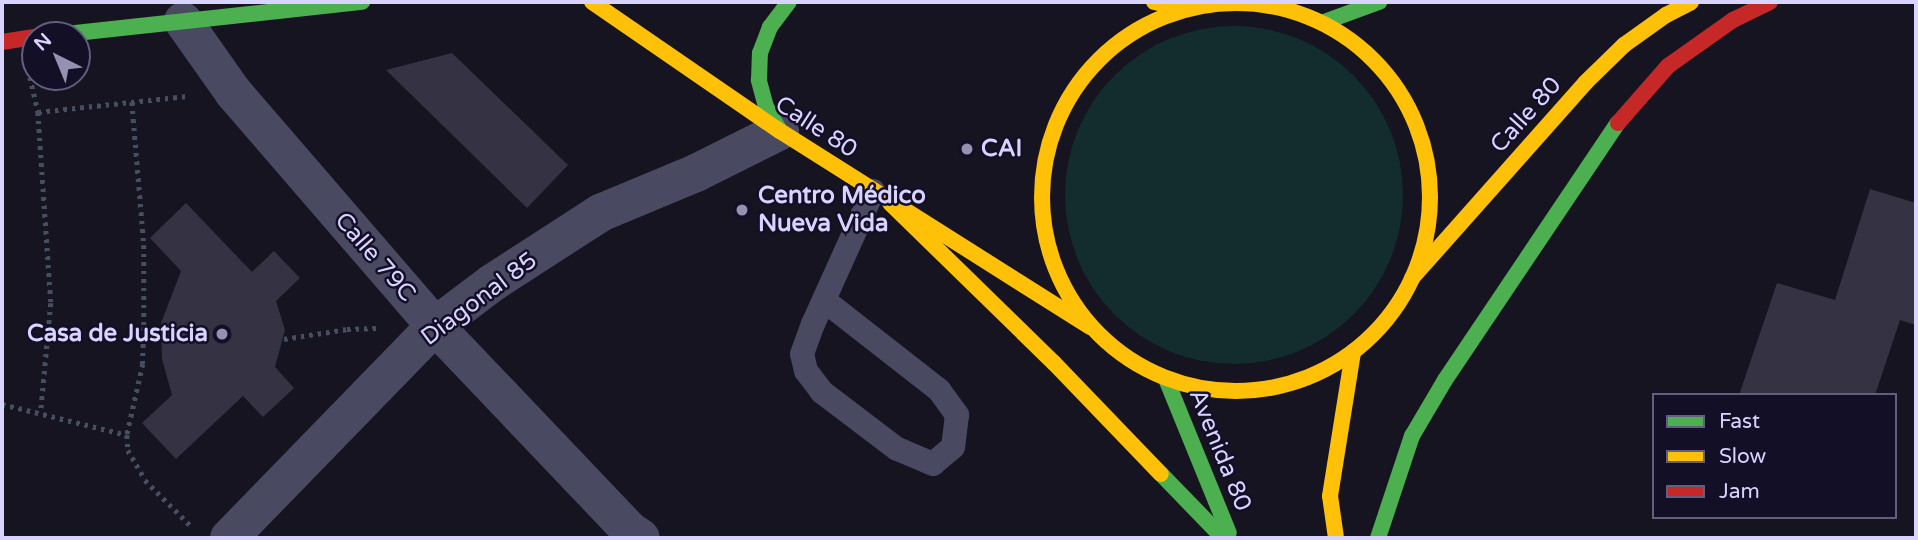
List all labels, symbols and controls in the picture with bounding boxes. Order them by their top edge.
north arrow [21,21,91,91]
text: N [30,29,56,55]
street label: Calle 80 [1484,71,1568,159]
street label: Calle 80 [770,90,862,164]
place label: CAI [981,135,1022,163]
marker: CAI [959,141,975,157]
place label: Centro Médico Nueva Vida [758,182,926,238]
marker: Centro Médico Nueva Vida [732,200,752,220]
street label: Calle 79C [328,207,422,307]
street label: Diagonal 85 [415,246,543,352]
place label: Casa de Justicia [27,320,208,348]
marker: Casa de Justicia [214,326,230,342]
street label: Avenida 80 [1183,385,1257,515]
legend [1652,393,1897,519]
text: Fast [1719,409,1760,434]
text: Slow [1719,444,1766,469]
text: Jam [1719,479,1760,504]

